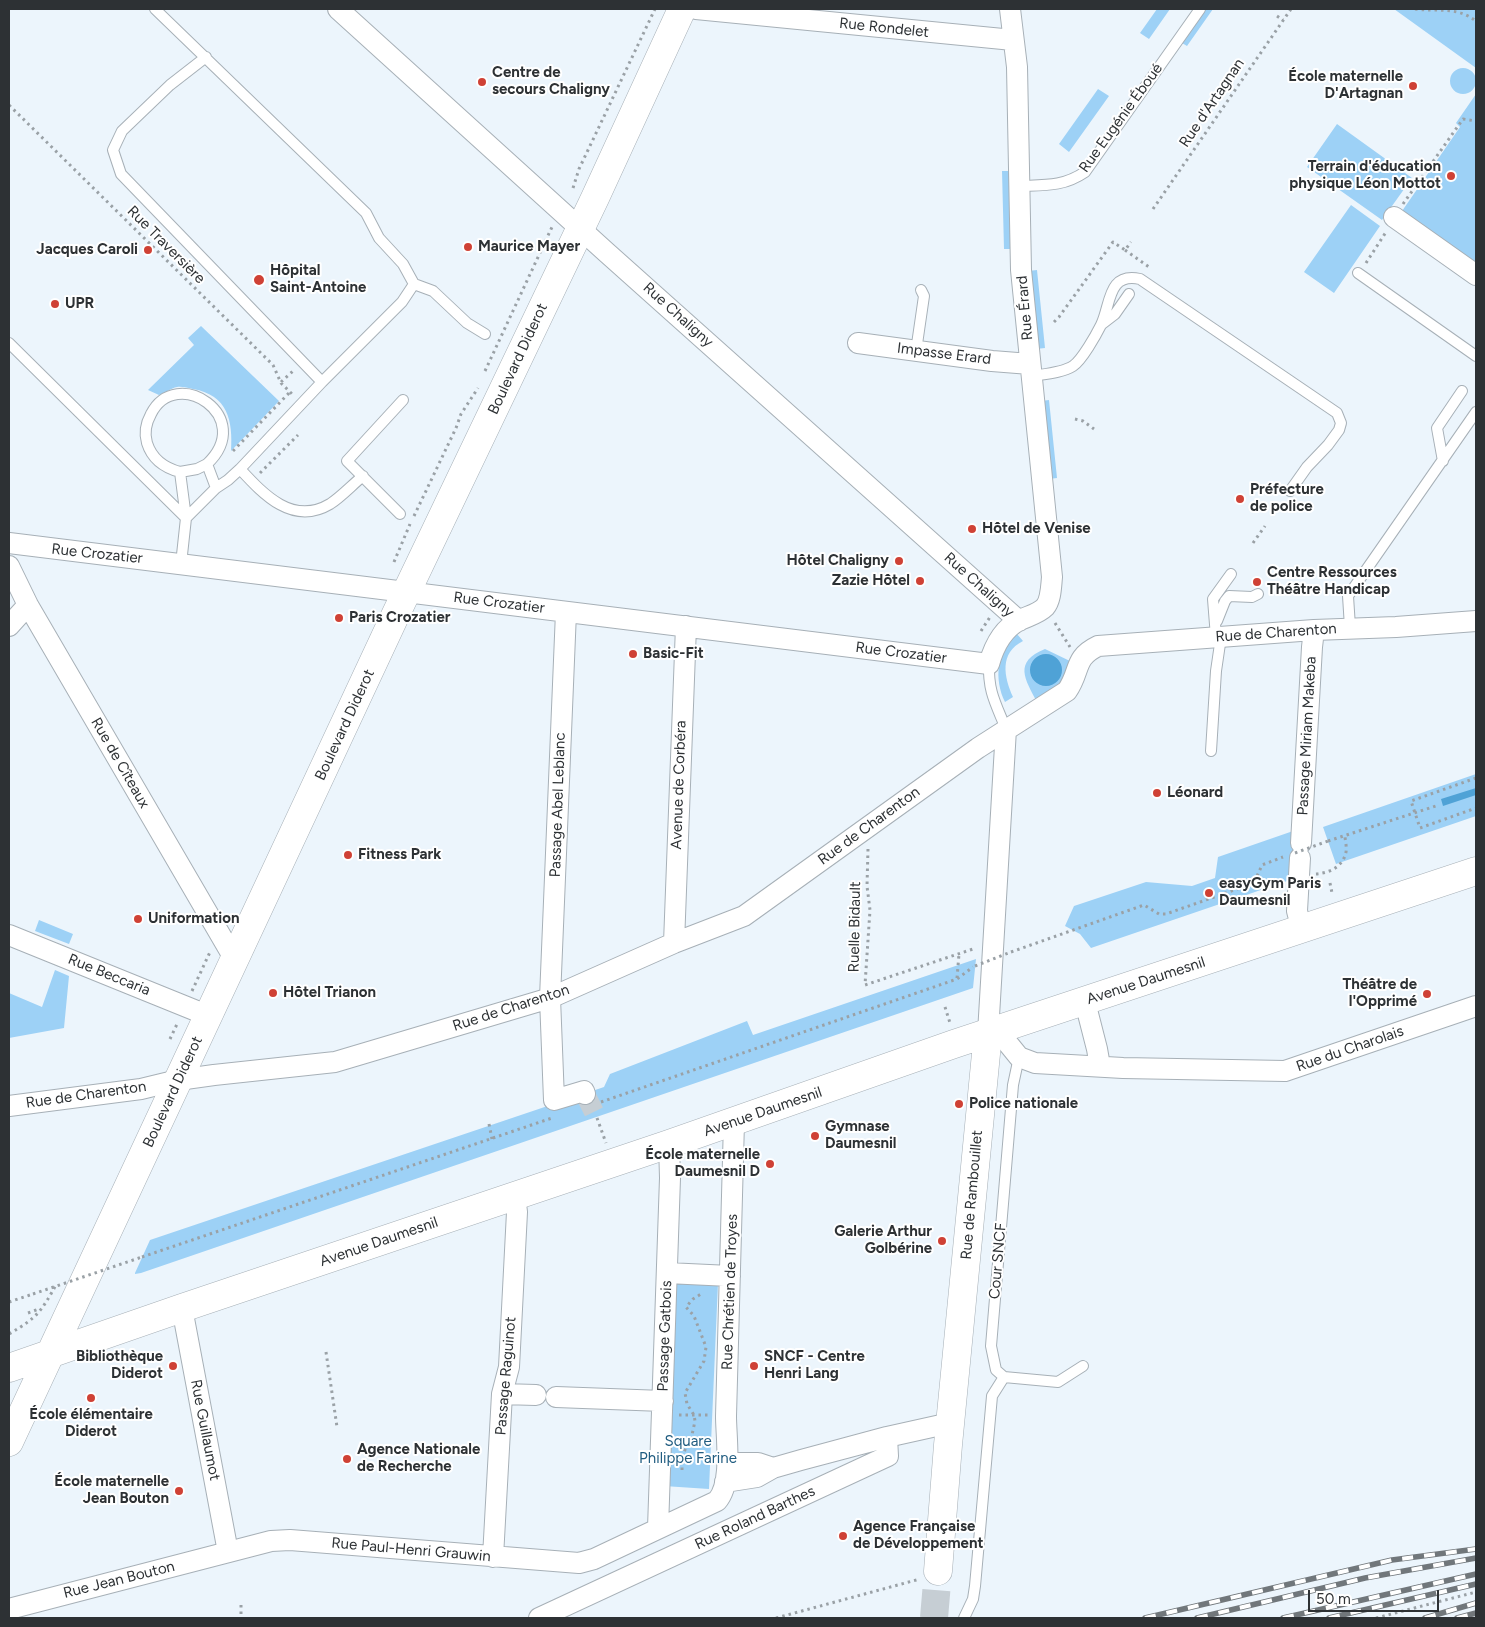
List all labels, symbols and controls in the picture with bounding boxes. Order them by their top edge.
street label: Rue Rondelet [838,14,930,42]
street label: Rue d'Artagnan [1176,55,1248,151]
street label: Rue Eugénie Éboué [1075,60,1167,176]
place label: Centre de secours Chaligny [492,64,610,99]
place label: École maternelle D'Artagnan [1288,68,1403,103]
marker: Centre de secours Chaligny [476,76,488,88]
marker: École maternelle D'Artagnan [1407,80,1419,92]
place label: Terrain d'éducation physique Léon Mottot [1289,158,1441,193]
marker: Terrain d'éducation physique Léon Mottot [1445,170,1457,182]
street label: Rue Traversière [123,202,209,288]
place label: Maurice Mayer [478,238,580,256]
place label: Jacques Caroli [36,241,138,259]
marker: Maurice Mayer [462,241,474,253]
marker: Jacques Caroli [142,244,154,256]
place label: Hôpital Saint-Antoine [270,262,366,297]
marker: Hôpital Saint-Antoine [252,273,266,287]
street label: Rue Érard [1013,275,1037,341]
street label: Rue Chaligny [639,279,717,351]
place label: UPR [65,295,94,313]
marker: UPR [49,298,61,310]
street label: Boulevard Diderot [484,301,552,417]
street label: Impasse Erard [896,339,992,369]
place label: Préfecture de police [1250,481,1324,516]
marker: Préfecture de police [1234,493,1246,505]
place label: Hôtel de Venise [982,520,1091,538]
marker: Hôtel de Venise [966,523,978,535]
street label: Rue Crozatier [50,540,144,568]
street label: Rue Chaligny [940,549,1018,621]
place label: Hôtel Chaligny [787,552,889,570]
marker: Hôtel Chaligny [893,555,905,567]
place label: Centre Ressources Théâtre Handicap [1267,564,1397,599]
place label: Zazie Hôtel [832,572,910,590]
marker: Zazie Hôtel [914,575,926,587]
marker: Centre Ressources Théâtre Handicap [1251,576,1263,588]
street label: Rue Crozatier [452,588,546,618]
place label: Paris Crozatier [349,609,450,627]
marker: Paris Crozatier [333,612,345,624]
street label: Rue de Charenton [1215,620,1337,646]
street label: Rue Crozatier [854,638,948,668]
place label: Basic-Fit [643,645,704,663]
marker: Basic-Fit [627,648,639,660]
street label: Passage Miriam Makeba [1294,656,1320,816]
street label: Boulevard Diderot [311,667,379,783]
street label: Rue de Cîteaux [87,715,153,811]
street label: Avenue de Corbéra [668,720,690,850]
street label: Passage Abel Leblanc [546,732,570,878]
street label: Rue de Charenton [815,783,923,869]
place label: Léonard [1167,784,1223,802]
marker: Léonard [1151,787,1163,799]
place label: Fitness Park [358,846,441,864]
marker: Fitness Park [342,849,354,861]
place label: easyGym Paris Daumesnil [1219,875,1321,910]
street label: Ruelle Bidault [845,881,865,973]
marker: easyGym Paris Daumesnil [1203,887,1215,899]
place label: Uniformation [148,910,239,928]
marker: Uniformation [132,913,144,925]
street label: Rue Beccaria [65,950,153,1000]
street label: Avenue Daumesnil [1084,953,1208,1009]
place label: Théâtre de l'Opprimé [1343,976,1417,1011]
street label: Rue de Charenton [450,981,572,1035]
place label: Hôtel Trianon [283,984,376,1002]
marker: Hôtel Trianon [267,987,279,999]
marker: Théâtre de l'Opprimé [1421,988,1433,1000]
street label: Rue du Charolais [1294,1022,1406,1076]
street label: Boulevard Diderot [139,1034,207,1150]
street label: Rue de Charenton [25,1078,147,1112]
street label: Avenue Daumesnil [702,1083,824,1141]
place label: Police nationale [969,1095,1078,1113]
marker: Police nationale [953,1098,965,1110]
place label: Gymnase Daumesnil [825,1118,897,1153]
street label: Rue de Rambouillet [957,1129,987,1261]
marker: Gymnase Daumesnil [809,1130,821,1142]
place label: École maternelle Daumesnil D [645,1146,760,1181]
marker: École maternelle Daumesnil D [764,1158,776,1170]
street label: Avenue Daumesnil [318,1213,440,1271]
street label: Rue Chrétien de Troyes [718,1214,742,1370]
street label: Cour SNCF [986,1222,1010,1300]
place label: Galerie Arthur Golbérine [834,1223,932,1258]
marker: Galerie Arthur Golbérine [936,1235,948,1247]
street label: Passage Gatbois [654,1280,676,1392]
street label: Passage Raguinot [492,1316,520,1436]
place label: Bibliothèque Diderot [76,1348,163,1383]
place label: SNCF - Centre Henri Lang [764,1348,865,1383]
marker: Bibliothèque Diderot [167,1360,179,1372]
marker: SNCF - Centre Henri Lang [748,1360,760,1372]
street label: Rue Guillaumot [186,1378,224,1482]
marker: École élémentaire Diderot [85,1392,97,1404]
place label: École élémentaire Diderot [29,1406,153,1441]
park label: Square Philippe Farine [639,1433,737,1468]
place label: Agence Nationale de Recherche [357,1441,480,1476]
marker: Agence Nationale de Recherche [341,1453,353,1465]
place label: École maternelle Jean Bouton [54,1473,169,1508]
street label: Rue Roland Barthes [692,1482,818,1554]
marker: École maternelle Jean Bouton [173,1485,185,1497]
place label: Agence Française de Développement [853,1518,983,1553]
marker: Agence Française de Développement [837,1530,849,1542]
street label: Rue Paul-Henri Grauwin [331,1534,491,1566]
street label: Rue Jean Bouton [61,1557,177,1603]
scale bar [1310,1580,1441,1612]
text: 50 m [1316,1590,1351,1608]

